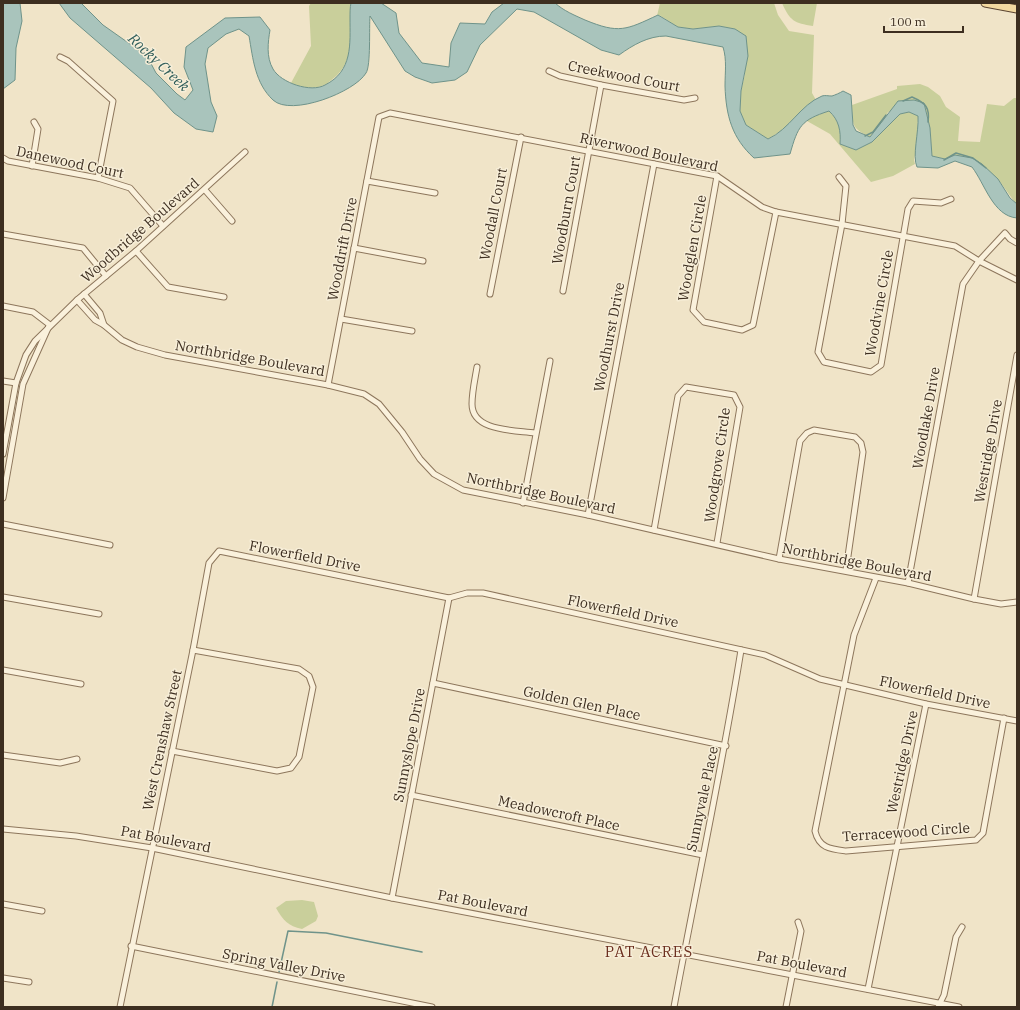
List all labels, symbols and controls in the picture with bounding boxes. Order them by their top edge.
scale bar [884,8,963,34]
text: 100 m [890,14,926,29]
water label: Rocky Creek [123,28,194,95]
street label: Creekwood Court [566,56,682,96]
street label: Riverwood Boulevard [578,129,720,176]
street label: Danewood Court [15,142,125,182]
street label: Woodburn Court [548,154,584,266]
street label: Woodall Court [475,166,511,262]
street label: Woodbridge Boulevard [77,173,203,286]
street label: Woodglen Circle [674,193,710,303]
street label: Wooddrift Drive [323,196,361,302]
street label: Woodvine Circle [861,248,897,358]
street label: Woodhurst Drive [590,281,628,393]
street label: Northbridge Boulevard [174,336,327,380]
street label: Woodlake Drive [908,366,944,470]
street label: Westridge Drive [970,398,1006,504]
street label: Woodgrove Circle [700,406,734,524]
street label: Northbridge Boulevard [465,468,618,518]
street label: Flowerfield Drive [248,536,362,576]
street label: Northbridge Boulevard [781,539,934,585]
street label: Flowerfield Drive [566,590,680,632]
street label: West Crenshaw Street [138,668,186,812]
street label: Flowerfield Drive [878,671,992,713]
street label: Golden Glen Place [522,682,642,724]
street label: Sunnyslope Drive [389,686,429,804]
street label: Westridge Drive [882,709,922,815]
street label: Sunnyvale Place [682,745,722,853]
street label: Meadowcroft Place [496,791,622,835]
street label: Terracewood Circle [842,819,970,845]
street label: Pat Boulevard [119,821,213,857]
street label: Pat Boulevard [436,885,530,921]
district label: PAT ACRES [605,942,693,961]
street label: Spring Valley Drive [221,944,347,986]
street label: Pat Boulevard [755,946,849,982]

